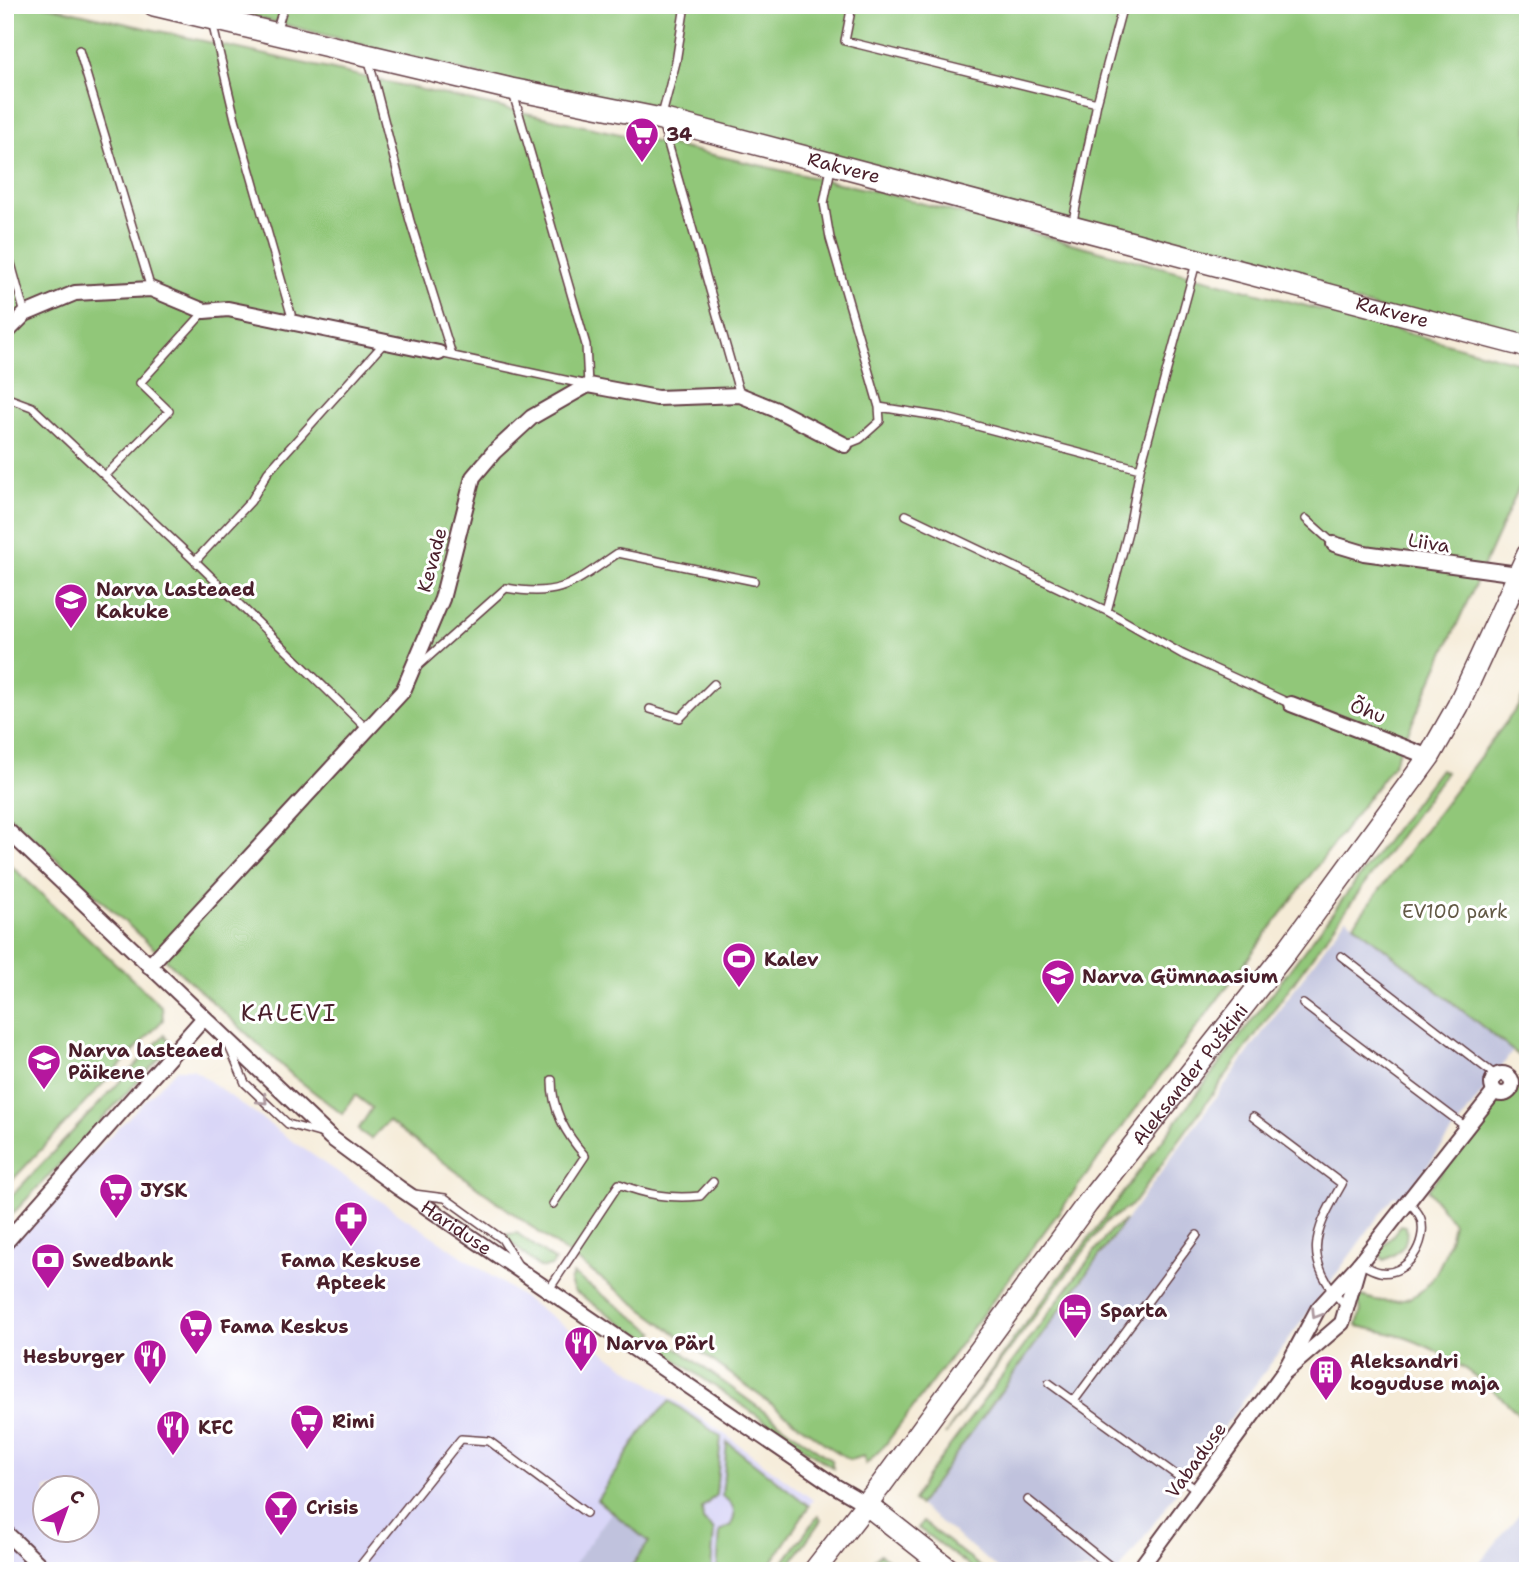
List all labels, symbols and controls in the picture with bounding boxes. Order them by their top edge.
supermarket icon: 34 [623,115,661,164]
place label: 34 [666,122,693,147]
street label: Rakvere [805,146,883,189]
street label: Rakvere [1353,290,1432,333]
street label: Kevade [411,525,453,595]
street label: Liiva [1406,527,1452,559]
place label: Narva Lasteaed Kakuke [96,577,255,624]
school or university icon: Narva Lasteaed Kakuke [52,581,90,630]
street label: Õhu [1347,692,1390,729]
park label: EV100 park [1402,899,1508,924]
sports icon: Kalev [720,940,758,989]
place label: Kalev [764,947,819,972]
school or university icon: Narva Gümnaasium [1039,957,1077,1006]
place label: Narva Gümnaasium [1082,964,1278,989]
district label: KALEVI [241,998,337,1028]
street label: Aleksander Puškini [1126,998,1253,1150]
place label: Narva lasteaed Päikene [68,1038,224,1085]
school or university icon: Narva lasteaed Päikene [25,1042,63,1091]
one-way arrow [255,1091,268,1104]
supermarket icon: JYSK [97,1171,135,1220]
place label: JYSK [140,1178,187,1203]
street label: Hariduse [416,1194,497,1261]
pharmacy icon: Fama Keskuse Apteek [332,1199,370,1248]
bank icon: Swedbank [29,1241,67,1290]
place label: Swedbank [72,1248,174,1273]
place label: Fama Keskuse Apteek [281,1248,421,1295]
hotel icon: Sparta [1056,1291,1094,1340]
place label: Sparta [1100,1298,1167,1323]
one-way arrow [1311,1306,1324,1319]
supermarket icon: Fama Keskus [177,1307,215,1356]
place label: Fama Keskus [220,1314,349,1339]
restaurant icon: Narva Pärl [562,1324,600,1373]
place label: Narva Pärl [606,1331,715,1356]
restaurant icon: Hesburger [131,1337,169,1386]
place label: Hesburger [23,1344,125,1369]
place label: Aleksandri koguduse maja [1350,1349,1500,1396]
building icon: Aleksandri koguduse maja [1307,1353,1345,1402]
supermarket icon: Rimi [288,1402,326,1451]
restaurant icon: KFC [154,1408,192,1457]
place label: Rimi [332,1409,375,1434]
place label: KFC [198,1415,234,1440]
street label: Vabaduse [1160,1417,1232,1503]
north arrow [32,1474,102,1544]
text: С [64,1483,89,1510]
bar icon: Crisis [262,1488,300,1537]
place label: Crisis [306,1495,359,1520]

